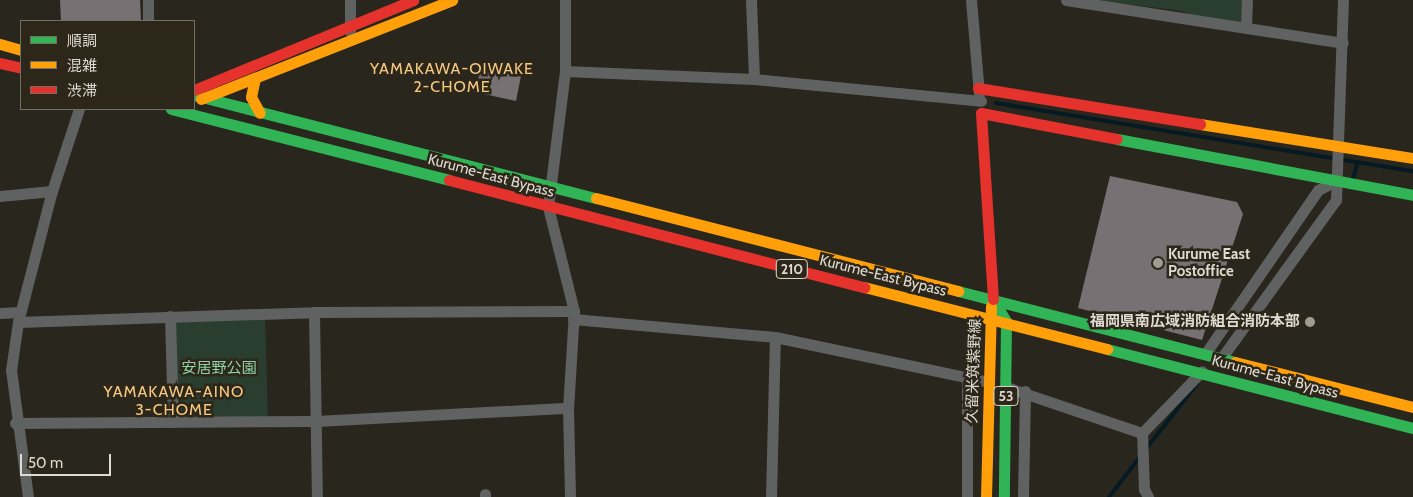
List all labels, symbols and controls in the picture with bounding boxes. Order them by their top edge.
legend [20,20,195,110]
text: 順調 [67,32,97,50]
text: 混雑 [67,57,97,75]
district label: YAMAKAWA-OIWAKE 2-CHOME [368,59,536,97]
text: 渋滞 [67,82,97,100]
street label: Kurume-East Bypass [426,150,556,202]
place label: Kurume East Postoffice [1168,245,1250,280]
street label: Kurume-East Bypass [818,252,948,300]
marker: Kurume East Postoffice [1152,257,1164,269]
road number: 210 [776,258,808,280]
place label: 福岡県南広域消防組合消防本部 [1090,313,1300,331]
marker: 福岡県南広域消防組合消防本部 [1304,316,1316,328]
street label: 久留米筑紫野線 [963,318,985,424]
street label: Kurume-East Bypass [1210,351,1340,403]
park label: 安居野公園 [182,360,256,378]
district label: YAMAKAWA-AINO 3-CHOME [102,382,246,420]
road number: 53 [992,384,1020,408]
scale bar [22,444,114,476]
text: 50 m [28,454,63,472]

